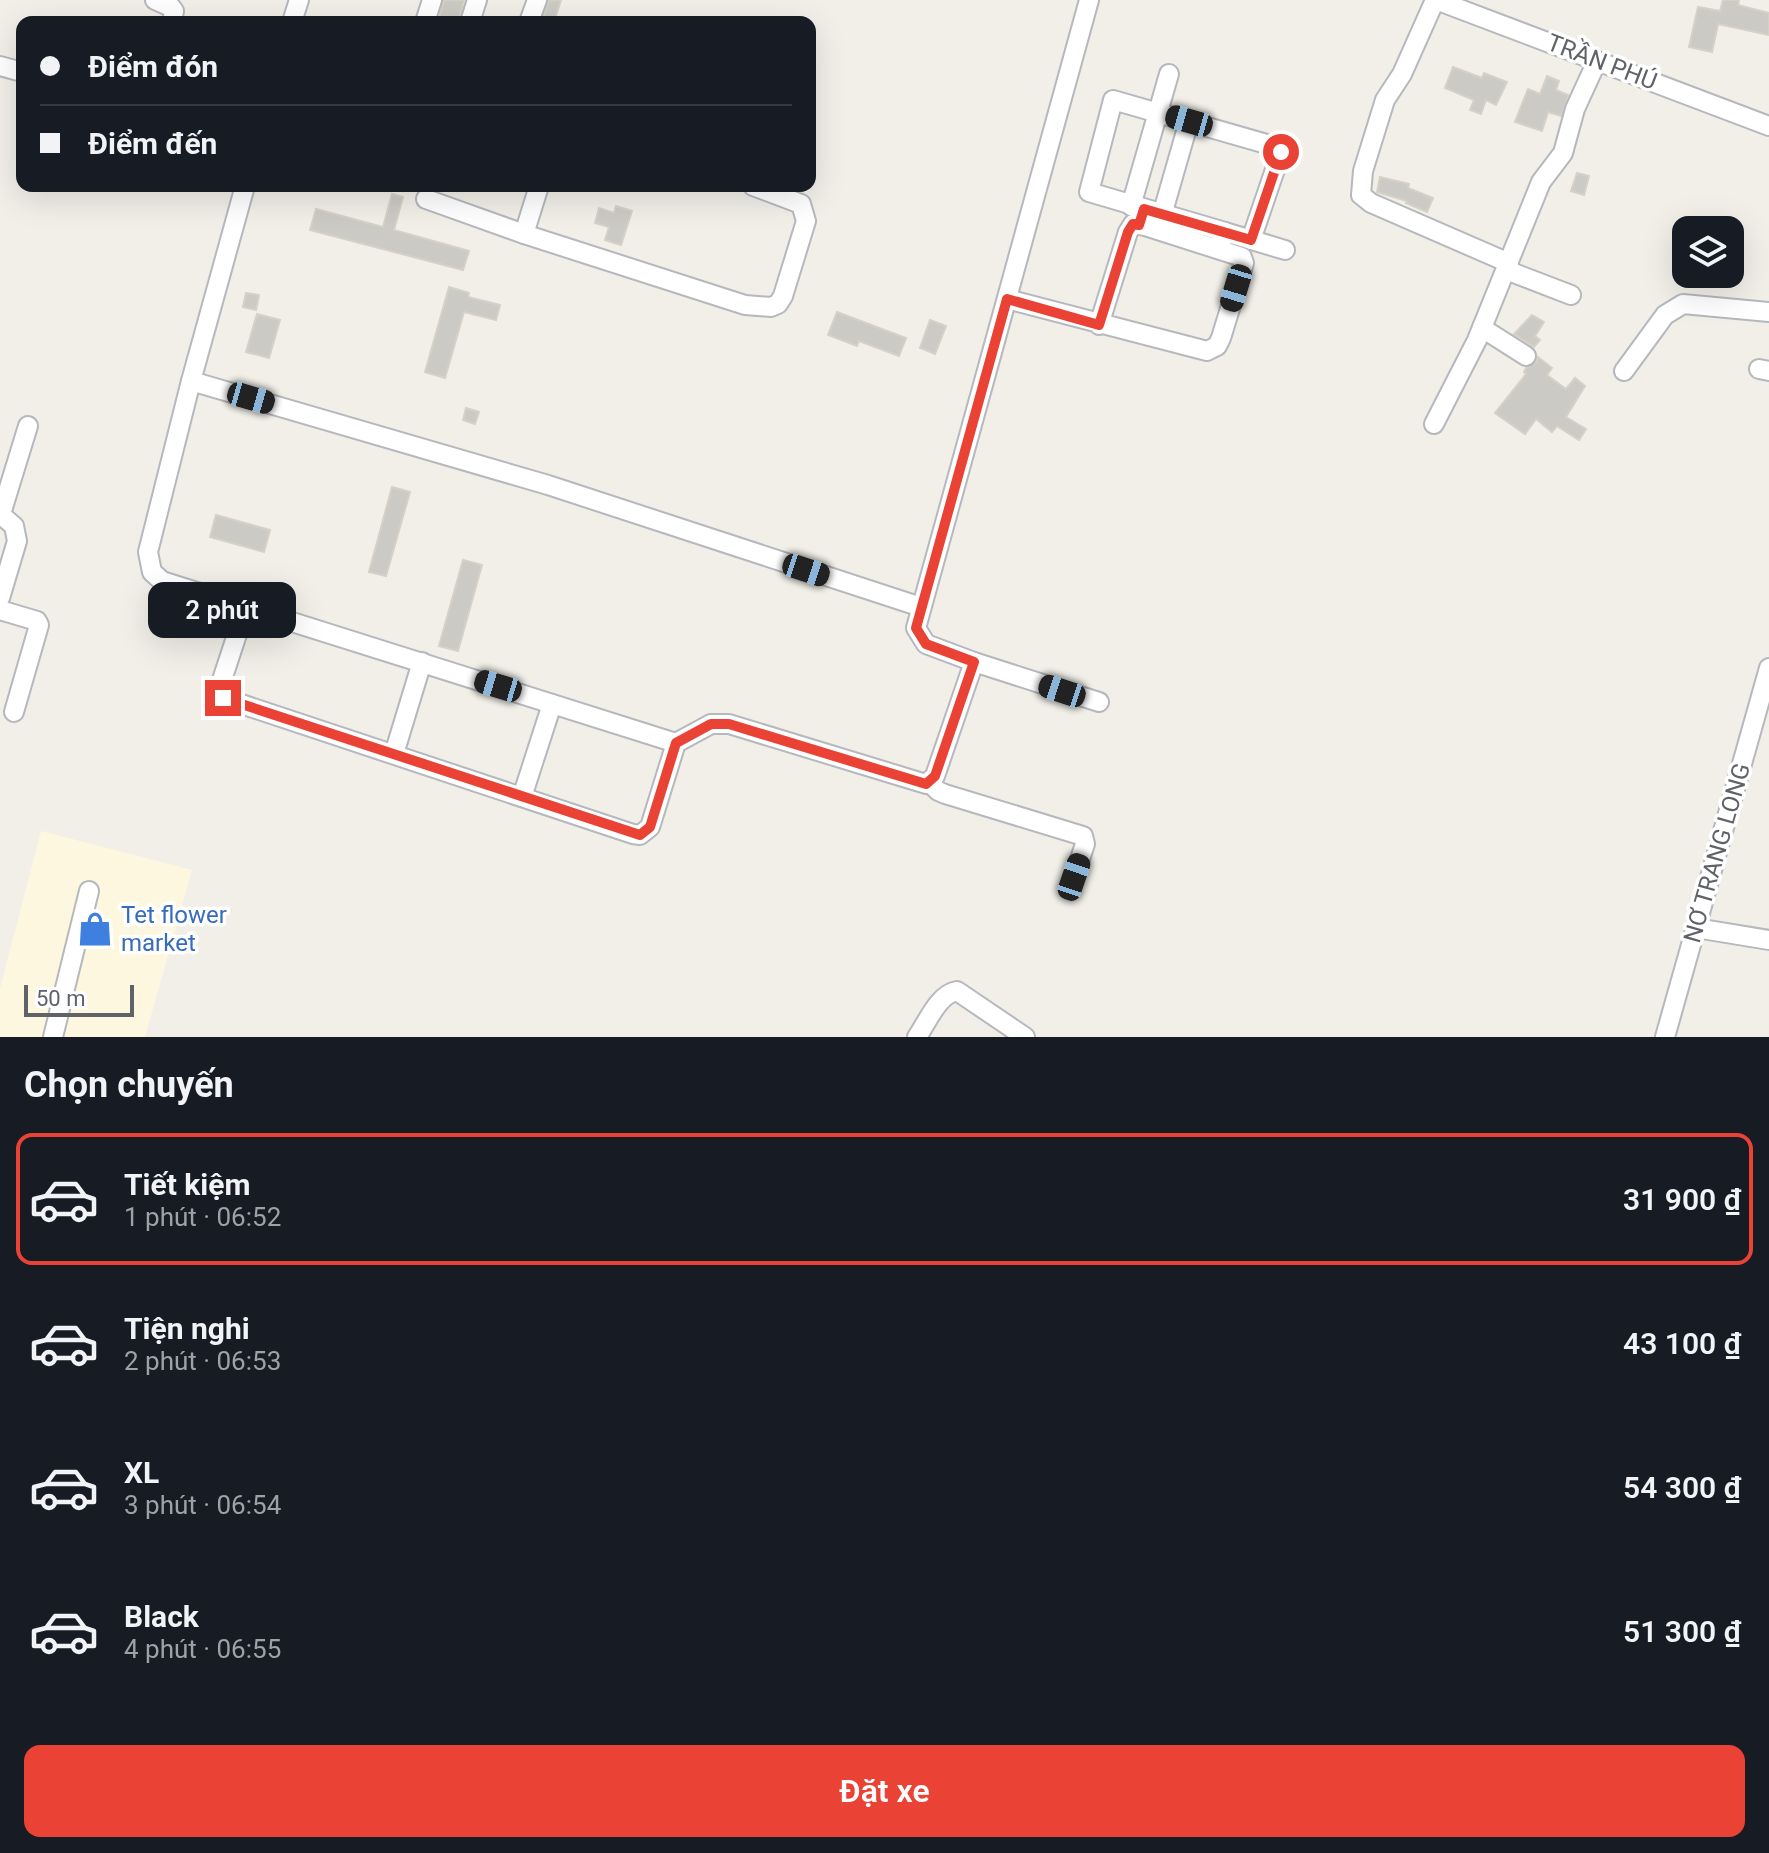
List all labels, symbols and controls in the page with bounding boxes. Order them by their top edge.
street label: TRẦN PHÚ [1543,26,1662,96]
text: Điểm đón [88,49,218,84]
car [1163,103,1215,139]
text: Điểm đến [88,126,217,161]
route start [1263,134,1299,170]
map controls [1672,216,1744,288]
button: layers [1672,216,1744,288]
car [1218,262,1254,314]
car [225,380,277,416]
car [779,551,833,589]
callout: 2 phút [149,582,297,638]
text: 2 phút [185,595,259,625]
car [472,668,524,704]
car [1035,672,1089,710]
route end [205,680,241,716]
street label: NƠ TRANG LONG [1678,760,1756,946]
car [1055,850,1093,904]
place label: Tet flower market [121,901,227,957]
shop icon: Tet flower market [76,910,114,948]
scale bar [24,981,134,1017]
text: 50 m [36,986,85,1011]
text: Chọn chuyến [24,1064,234,1106]
icon: car [28,1163,100,1235]
text: Tiết kiệm [124,1167,251,1202]
text: 31 900 ₫ [1623,1182,1741,1217]
text: 1 phút · 06:52 [124,1202,281,1232]
icon: car [28,1307,100,1379]
text: Tiện nghi [124,1311,250,1346]
text: 43 100 ₫ [1623,1326,1741,1361]
text: 2 phút · 06:53 [124,1346,281,1376]
icon: car [28,1451,100,1523]
text: XL [124,1455,159,1490]
text: 54 300 ₫ [1623,1470,1741,1505]
text: 3 phút · 06:54 [124,1490,281,1520]
icon: car [28,1595,100,1667]
text: Black [124,1599,199,1634]
text: 51 300 ₫ [1623,1614,1741,1649]
text: 4 phút · 06:55 [124,1634,281,1664]
button: Đặt xe [24,1745,1745,1837]

